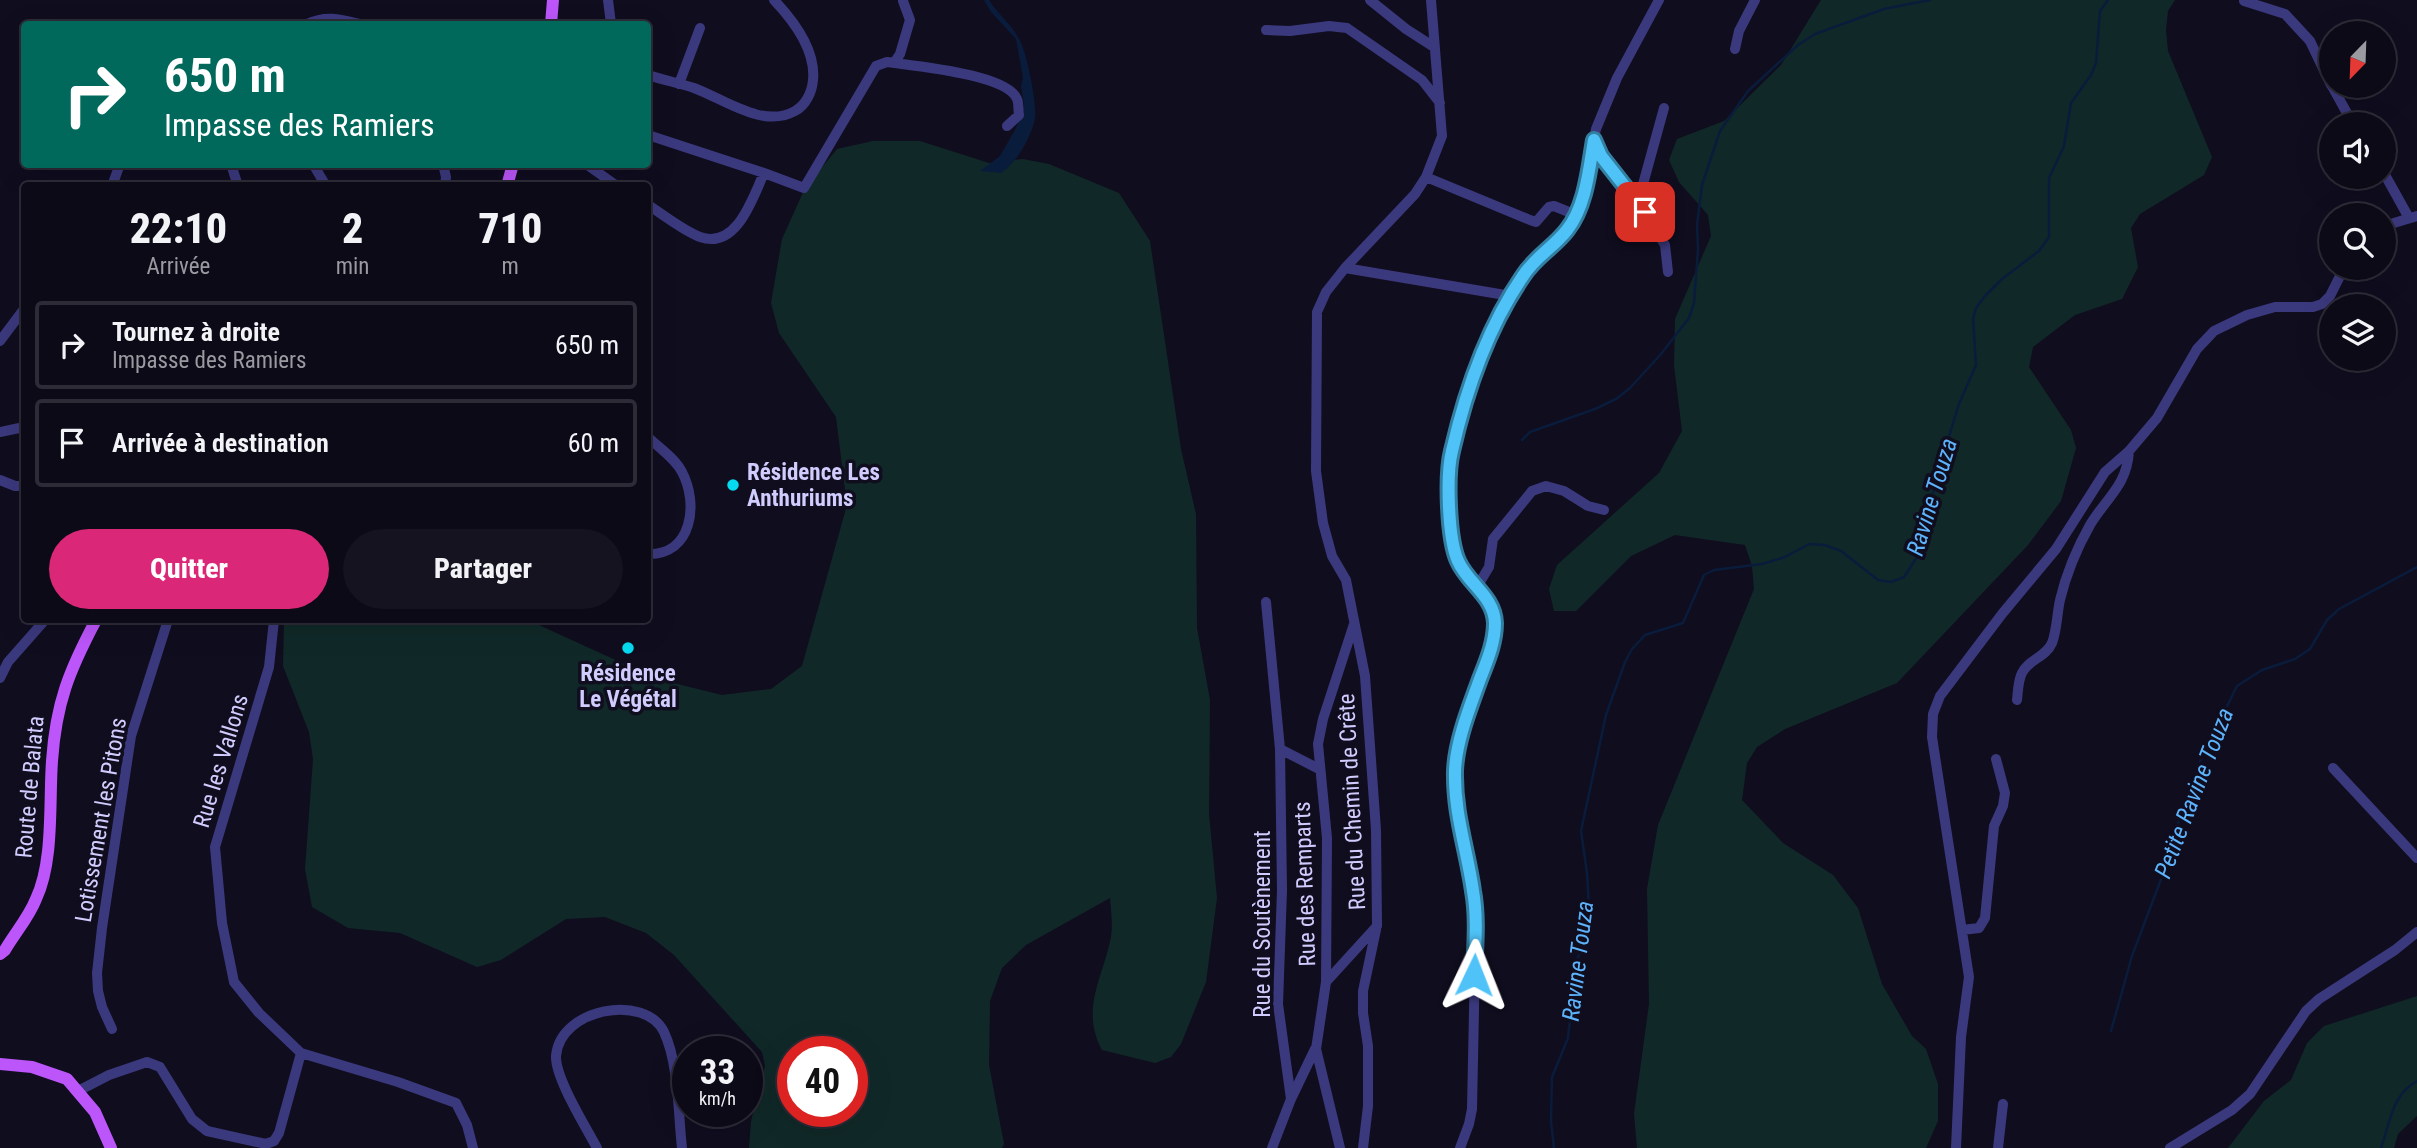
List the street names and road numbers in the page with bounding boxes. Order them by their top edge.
street label: Rue les Vallons [188,691,254,831]
street label: Rue du Chemin de Crête [1333,693,1371,911]
street label: Route de Balata [10,715,50,859]
street label: Lotissement les Pitons [70,716,132,924]
street label: Rue des Remparts [1289,801,1321,967]
street label: Rue du Soutènement [1249,830,1276,1018]

